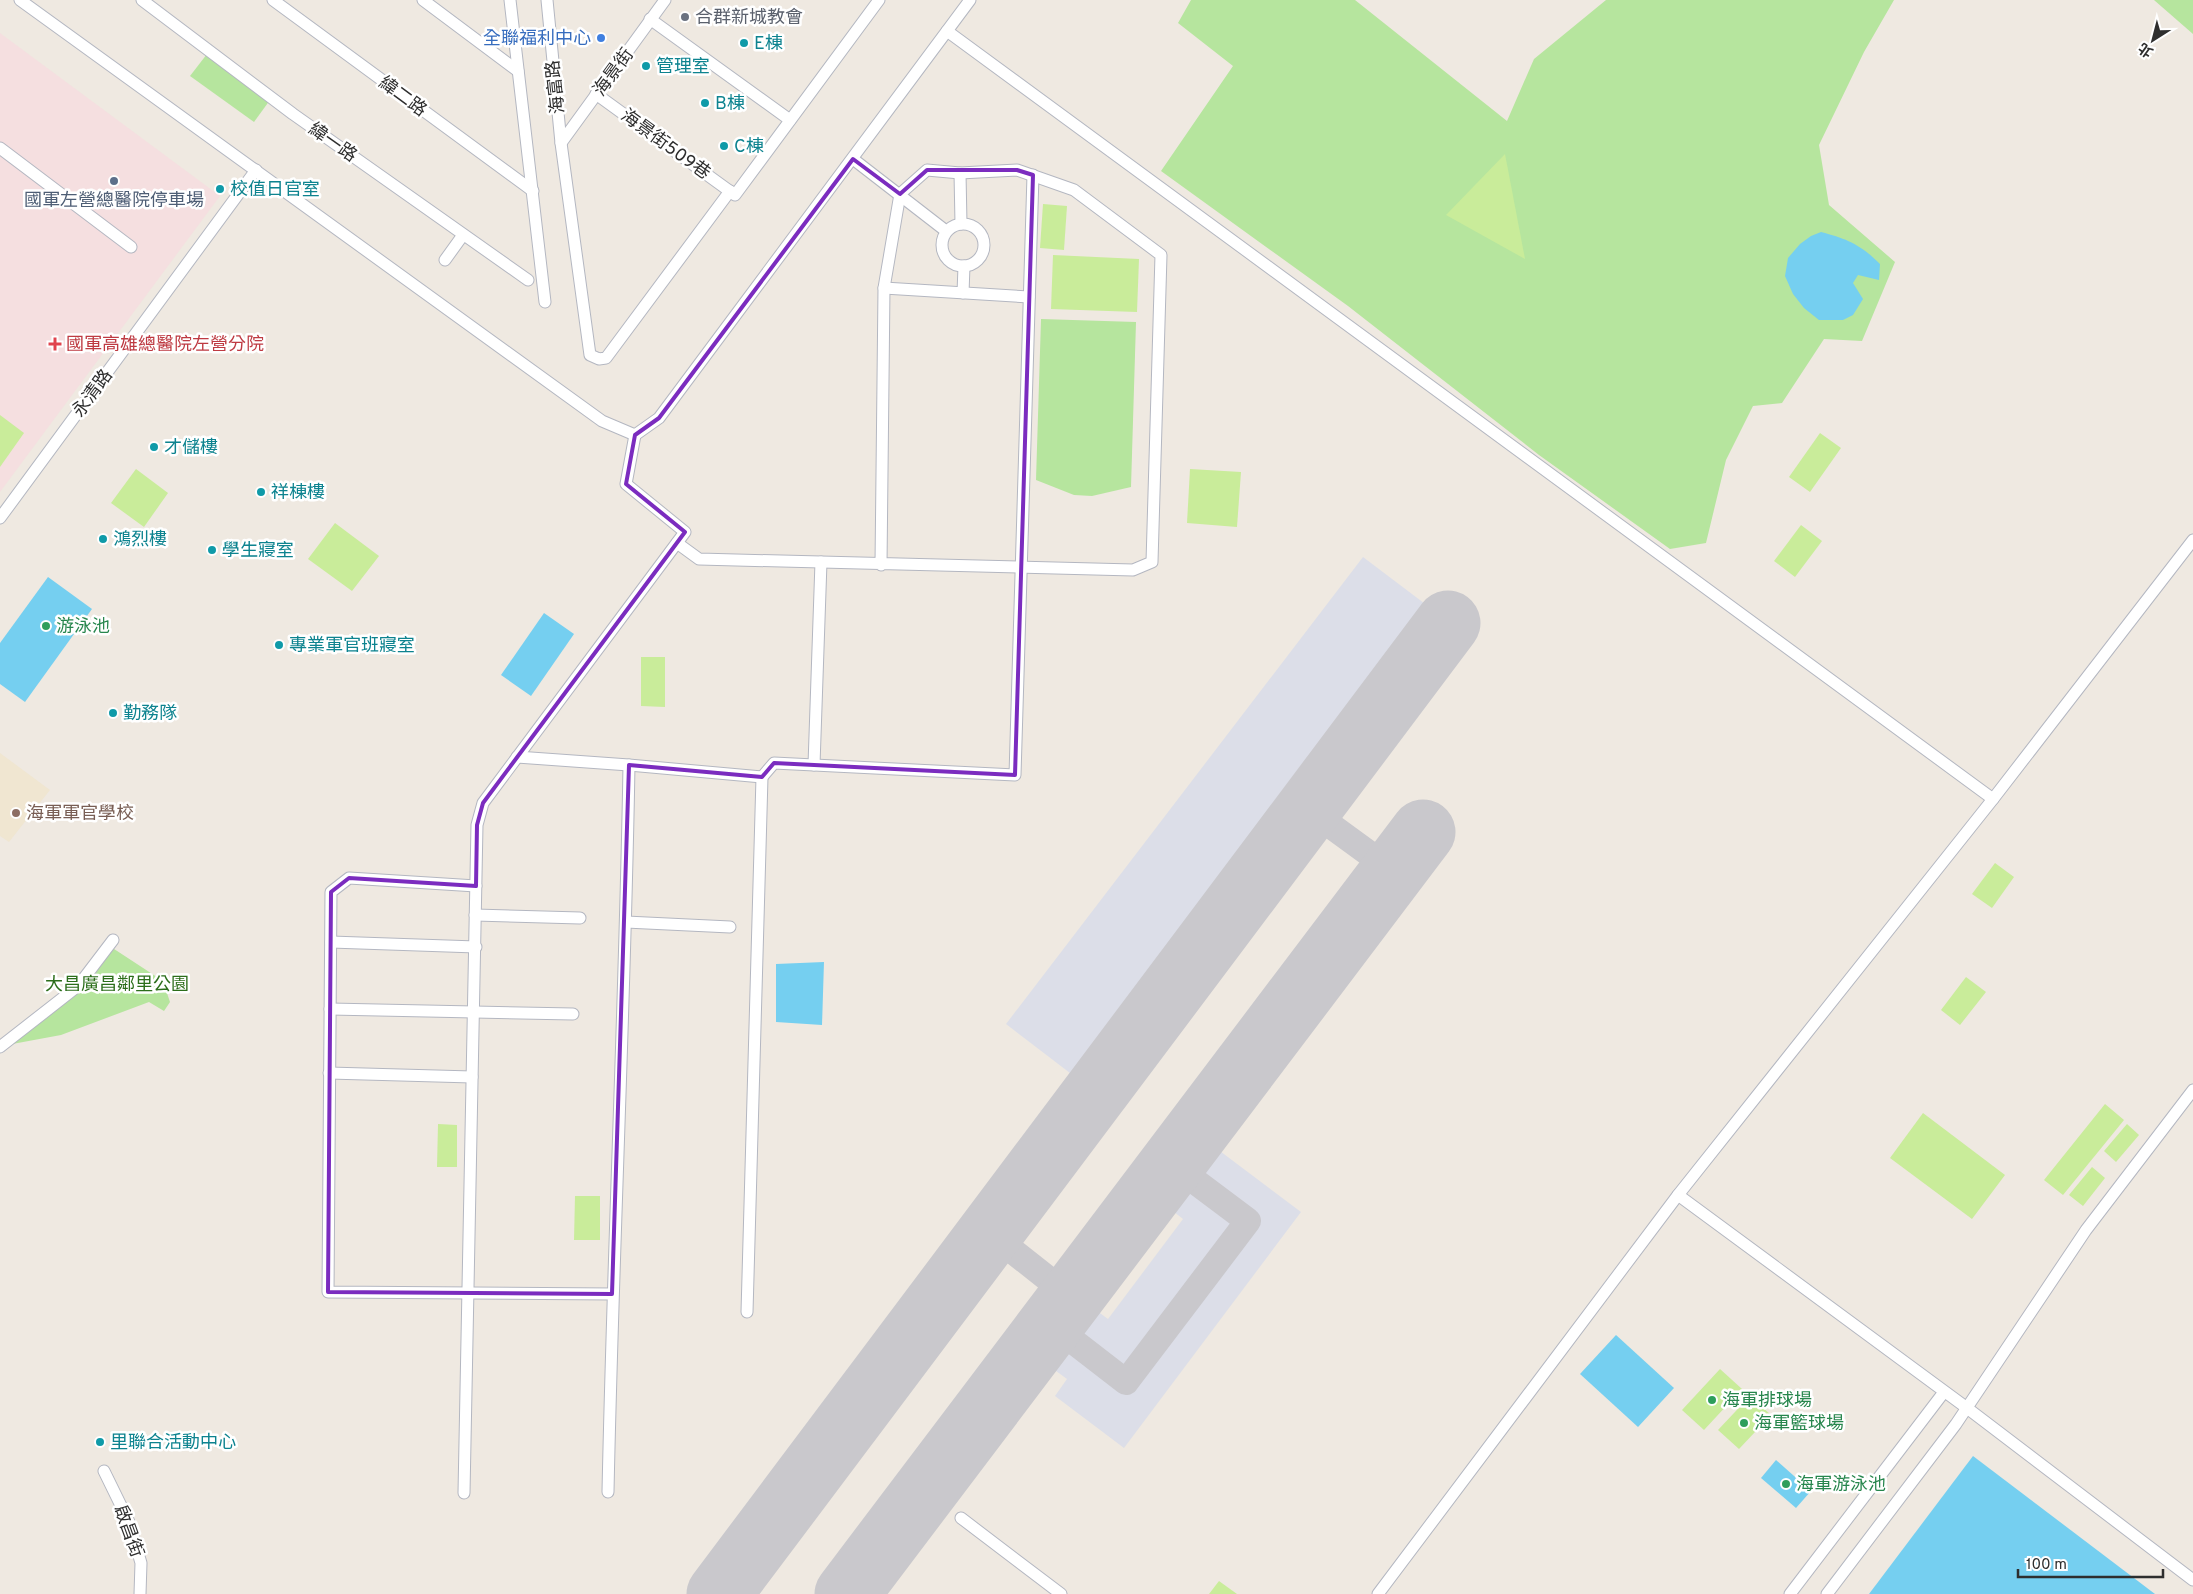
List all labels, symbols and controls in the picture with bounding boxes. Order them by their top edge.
place label: 合群新城教會 [695,7,803,30]
marker: 合群新城教會 [679,11,691,23]
north arrow [2128,15,2178,65]
place label: 全聯福利中心 [483,28,591,51]
marker: 全聯福利中心 [595,32,607,44]
place label: E棟 [754,33,783,56]
marker: E棟 [738,37,750,49]
text: 北 [2136,38,2157,60]
street label: 海景街 [589,44,639,101]
place label: 管理室 [656,56,710,79]
street label: 海富路 [542,59,571,115]
marker: 管理室 [640,60,652,72]
street label: 緯二路 [374,72,431,122]
place label: B棟 [715,93,745,116]
marker: B棟 [699,97,711,109]
street label: 海景街509巷 [616,105,715,186]
street label: 緯一路 [303,118,361,168]
place label: C棟 [734,136,764,159]
marker: C棟 [718,140,730,152]
marker: 國軍左營總醫院停車場 [108,175,120,187]
place label: 校值日官室 [230,179,320,202]
marker: 校值日官室 [214,183,226,195]
place label: 國軍左營總醫院停車場 [24,190,204,213]
place label: 國軍高雄總醫院左營分院 [66,334,264,357]
marker: 國軍高雄總醫院左營分院 [48,337,62,351]
street label: 永清路 [68,365,118,422]
place label: 才儲樓 [164,437,218,460]
marker: 才儲樓 [148,441,160,453]
place label: 祥棟樓 [271,482,325,505]
marker: 祥棟樓 [255,486,267,498]
place label: 鴻烈樓 [113,529,167,552]
marker: 鴻烈樓 [97,533,109,545]
place label: 學生寢室 [222,540,294,563]
marker: 學生寢室 [206,544,218,556]
place label: 游泳池 [56,616,110,639]
marker: 游泳池 [40,620,52,632]
place label: 專業軍官班寢室 [289,635,415,658]
marker: 專業軍官班寢室 [273,639,285,651]
place label: 勤務隊 [123,703,177,726]
marker: 勤務隊 [107,707,119,719]
place label: 海軍軍官學校 [26,803,134,826]
marker: 海軍軍官學校 [10,807,22,819]
park label: 大昌廣昌鄰里公園 [45,974,189,997]
place label: 海軍排球場 [1722,1390,1812,1413]
marker: 海軍排球場 [1706,1394,1718,1406]
place label: 海軍籃球場 [1754,1413,1844,1436]
marker: 海軍籃球場 [1738,1417,1750,1429]
place label: 里聯合活動中心 [110,1432,236,1455]
marker: 里聯合活動中心 [94,1436,106,1448]
place label: 海軍游泳池 [1796,1474,1886,1497]
marker: 海軍游泳池 [1780,1478,1792,1490]
street label: 啟昌街 [108,1502,148,1561]
scale bar [2018,1546,2163,1578]
text: 100 m [2026,1556,2067,1575]

